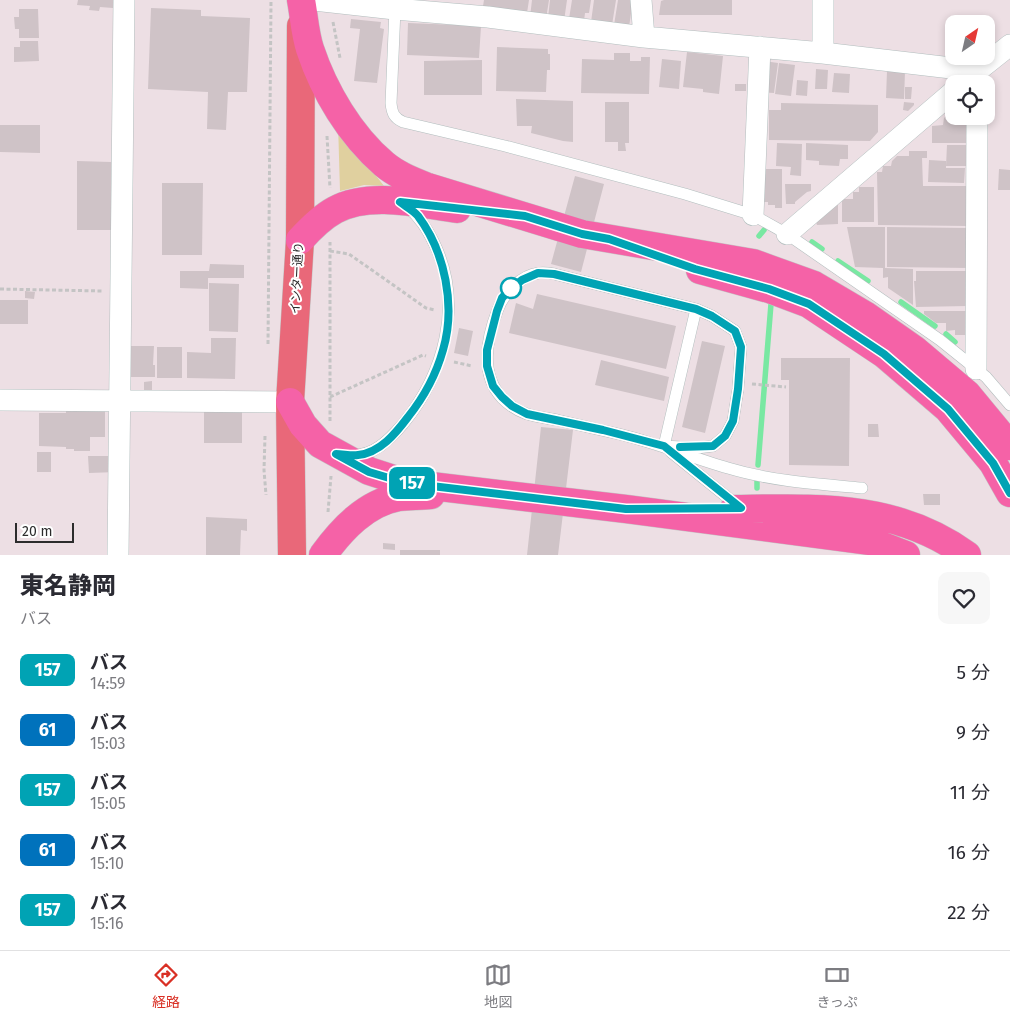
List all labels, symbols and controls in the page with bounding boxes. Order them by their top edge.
north arrow [945,15,995,65]
map controls [945,15,995,125]
button: locate [945,75,995,125]
street label: インター通り [288,242,306,314]
unlabelled marker [500,277,522,299]
line badge: 157 [383,467,441,499]
text: 157 [399,472,425,494]
scale bar [15,520,74,543]
text: 20 m [22,523,52,540]
text: 東名静岡 [20,572,116,600]
button: heart [938,572,990,624]
text: バス [20,609,52,628]
text: バス [90,651,128,674]
text: 157 [35,659,60,681]
text: 5 分 [956,661,990,684]
text: 14:59 [90,674,126,693]
text: バス [90,711,128,734]
text: 61 [39,719,56,741]
text: 9 分 [956,721,990,744]
text: 15:03 [90,734,126,753]
text: バス [90,771,128,794]
text: 157 [35,779,60,801]
text: 11 分 [950,781,990,804]
text: 15:05 [90,794,126,813]
text: バス [90,831,128,854]
text: 61 [39,839,56,861]
text: 16 分 [948,841,990,864]
text: 15:10 [90,854,124,873]
text: バス [90,891,128,914]
text: 157 [35,899,60,921]
text: 22 分 [947,901,990,924]
text: 15:16 [90,914,124,933]
tab: 経路 [152,961,180,1011]
tab: 地図 [484,961,512,1011]
tab: きっぷ [816,961,858,1011]

